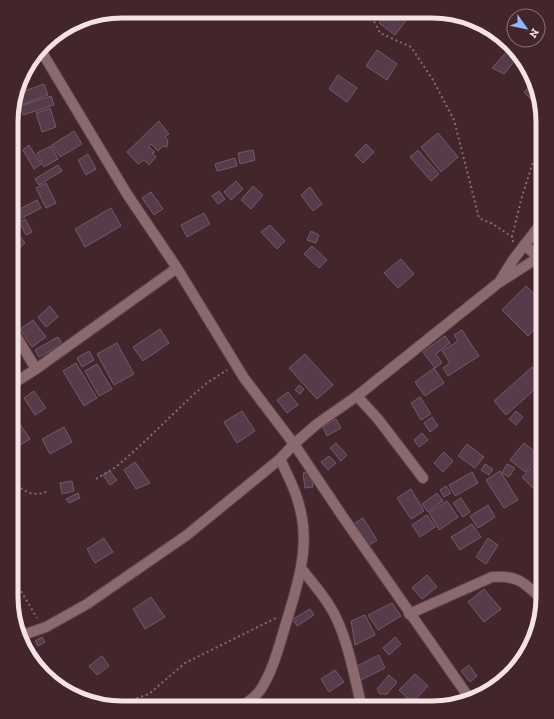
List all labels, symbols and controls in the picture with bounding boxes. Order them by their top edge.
north arrow [506,8,546,48]
text: N [526,26,542,41]

